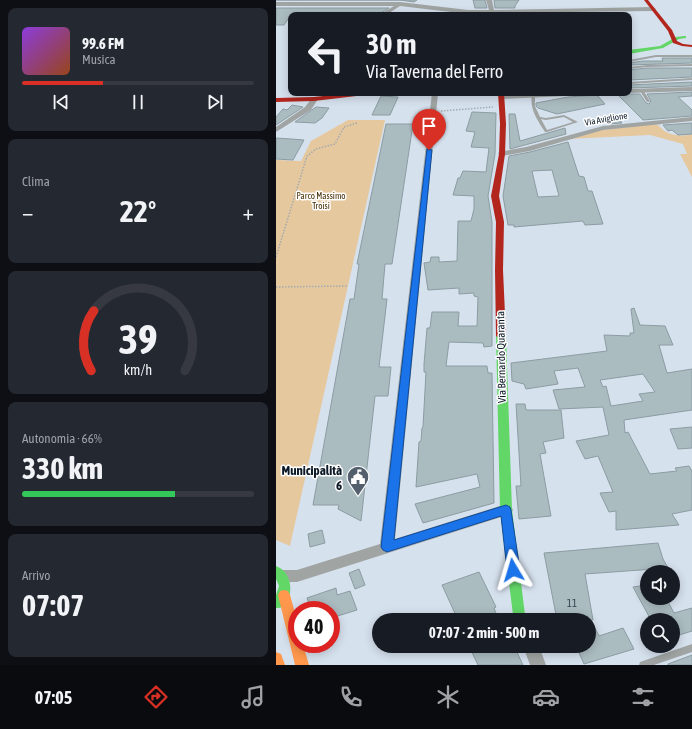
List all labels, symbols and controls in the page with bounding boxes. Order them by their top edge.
icon: left [300,28,352,80]
text: 30 m [366,28,416,60]
text: 99.6 FM [82,35,124,52]
text: Musica [82,52,115,67]
text: Via Taverna del Ferro [366,61,503,82]
icon: previous [50,91,72,113]
icon: pause [127,91,149,113]
icon: next [204,91,226,113]
pin [412,109,446,150]
street label: Via Aviglione [584,110,628,128]
icon: arrive [418,115,440,137]
text: Clima [22,174,50,189]
park label: Parco Massimo Troisi [296,191,346,211]
text: 22° [120,194,156,228]
text: − [22,199,33,225]
text: + [243,199,254,225]
street label: Via Bernardo Quaranta [494,311,508,403]
text: 39 [118,314,158,362]
text: km/h [124,361,152,377]
text: Autonomia · 66% [22,431,102,446]
text: 330 km [22,451,103,485]
place label: Municipalità 6 [281,463,342,493]
public building icon: Municipalità 6 [345,464,371,497]
position arrow [492,549,534,591]
map controls [640,565,680,653]
button: sound [640,565,680,605]
text: Arrivo [22,568,50,583]
text: 07:07 [22,588,84,622]
house number: 11 [567,597,577,609]
speed limit sign: 40 [288,601,340,653]
button: search [640,613,680,653]
text: 07:07 · 2 min · 500 m [429,624,539,641]
icon: directions [142,683,170,711]
icon: music [239,683,267,711]
icon: phone [337,683,365,711]
icon: climate [434,683,462,711]
icon: car [532,683,560,711]
icon: filters [629,683,657,711]
text: 07:05 [35,687,72,708]

